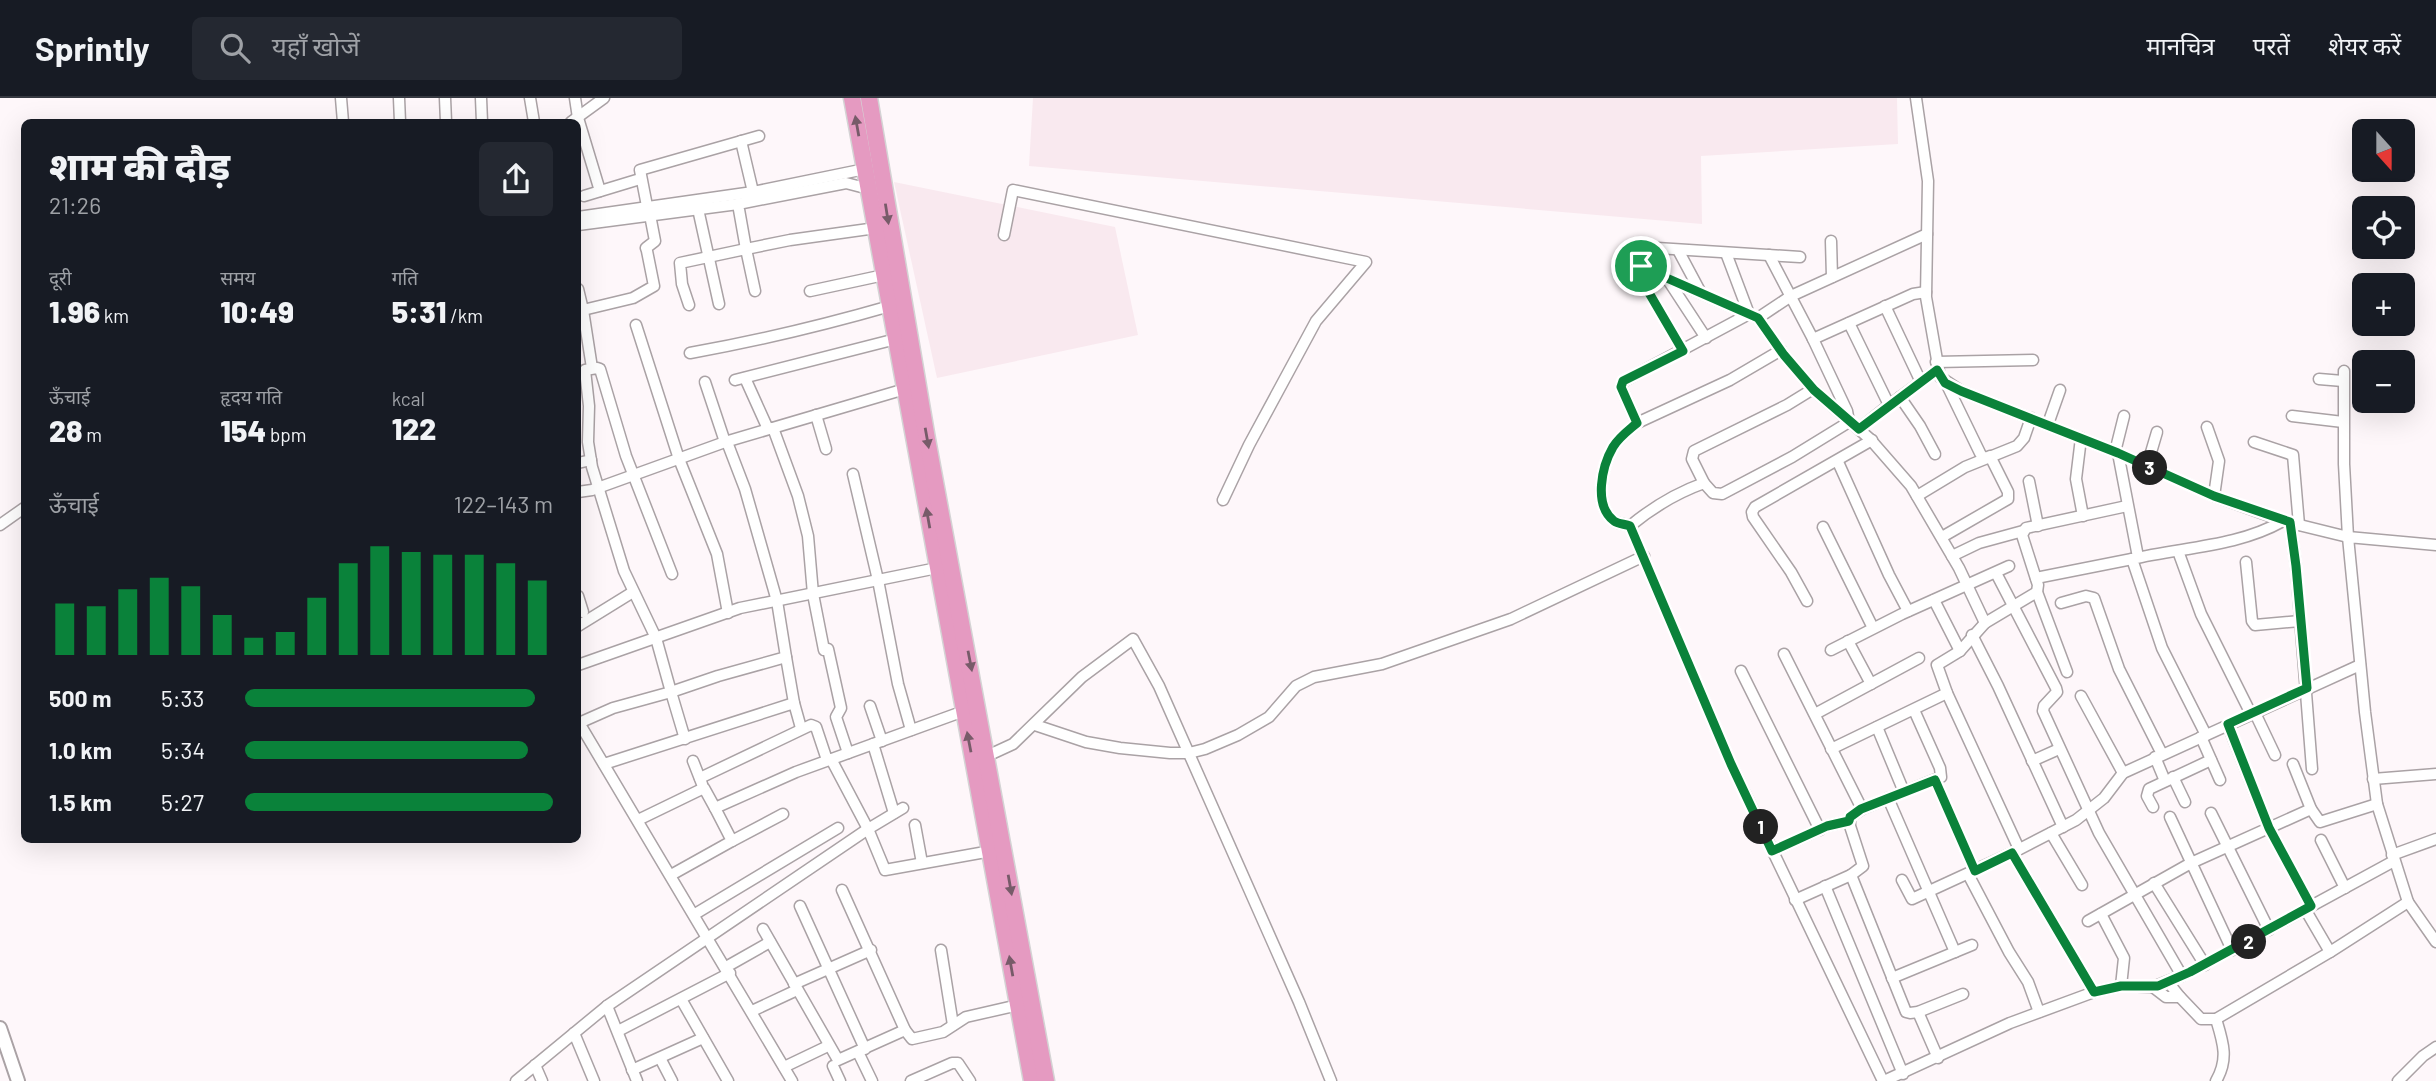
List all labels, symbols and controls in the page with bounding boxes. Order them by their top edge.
search box [192,17,682,80]
text: Sprintly [35,28,150,68]
icon: search [216,29,254,67]
text: यहाँ खोजें [272,30,360,61]
text: मानचित्र [2146,31,2215,60]
text: परतें [2253,31,2290,60]
text: शेयर करें [2328,31,2401,60]
one-way arrow [852,115,863,137]
north arrow [2352,119,2415,182]
map controls [2352,119,2415,413]
text: शाम की दौड़ [49,142,230,188]
button: share [479,142,553,216]
text: 21:26 [49,191,101,219]
button: locate [2352,196,2415,259]
one-way arrow [882,203,893,225]
pin [1611,236,1671,296]
icon: arrive [1622,247,1660,285]
text: दूरी [49,266,72,289]
text: समय [220,266,256,289]
text: गति [392,266,418,289]
button: + [2352,273,2415,336]
text: 1.96 [49,293,100,329]
text: 10:49 [220,293,294,329]
text: 5:31 [392,293,446,329]
text: km [100,304,129,327]
text: /km [446,304,483,327]
button: − [2352,350,2415,413]
text: ऊँचाई [49,385,90,408]
text: हृदय गति [220,385,282,408]
text: kcal [392,387,425,410]
text: 122 [392,410,436,446]
text: 28 [49,412,83,448]
text: 154 [220,412,266,448]
text: m [83,423,102,446]
text: bpm [266,423,307,446]
one-way arrow [922,427,933,449]
pin: 3 [2132,450,2168,486]
text: 3 [2144,456,2155,479]
text: ऊँचाई [49,490,99,518]
text: 122–143 m [454,490,553,518]
one-way arrow [922,507,933,529]
one-way arrow [964,650,975,672]
text: 500 m [49,684,111,712]
text: 5:33 [161,684,204,712]
one-way arrow [964,731,975,753]
text: 1.0 km [49,736,112,764]
text: 5:34 [161,736,205,764]
text: 1.5 km [49,788,112,816]
text: 5:27 [161,788,204,816]
pin: 1 [1744,810,1778,844]
text: 1 [1757,815,1764,838]
one-way arrow [1005,874,1016,896]
pin: 2 [2232,924,2266,960]
text: 2 [2243,930,2254,953]
one-way arrow [1005,955,1016,977]

